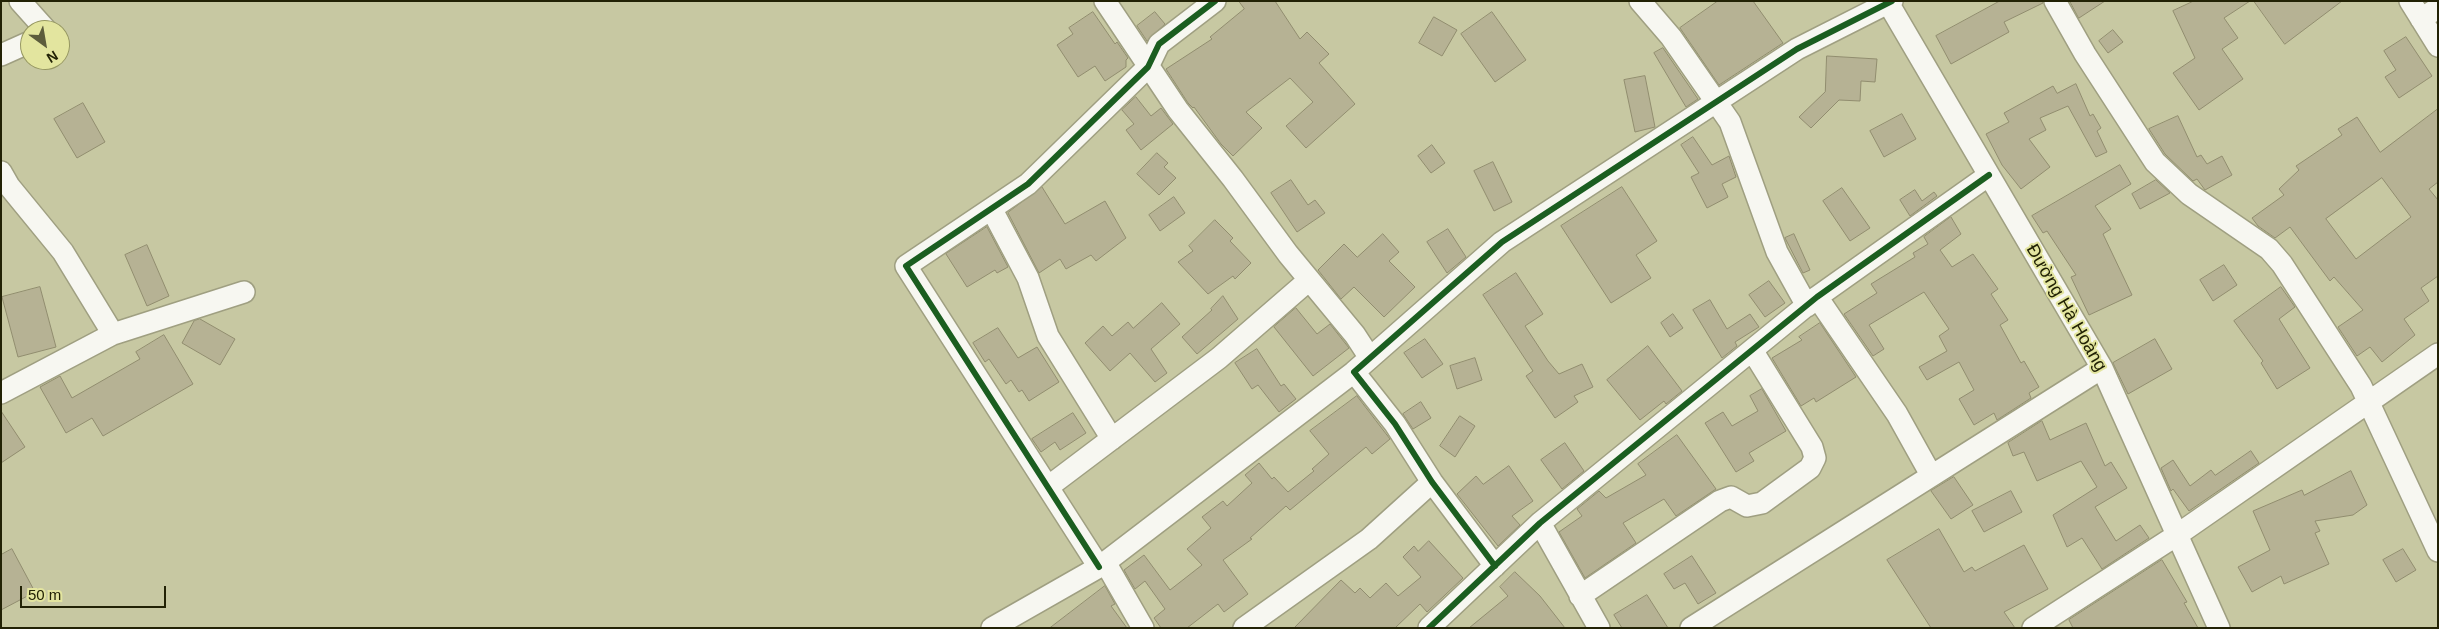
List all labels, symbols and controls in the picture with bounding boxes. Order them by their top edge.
north arrow [20,20,70,70]
text: N [44,47,61,66]
street label: Đường Hà Hoàng [2021,241,2111,375]
scale bar [22,576,169,608]
text: 50 m [28,586,61,603]

